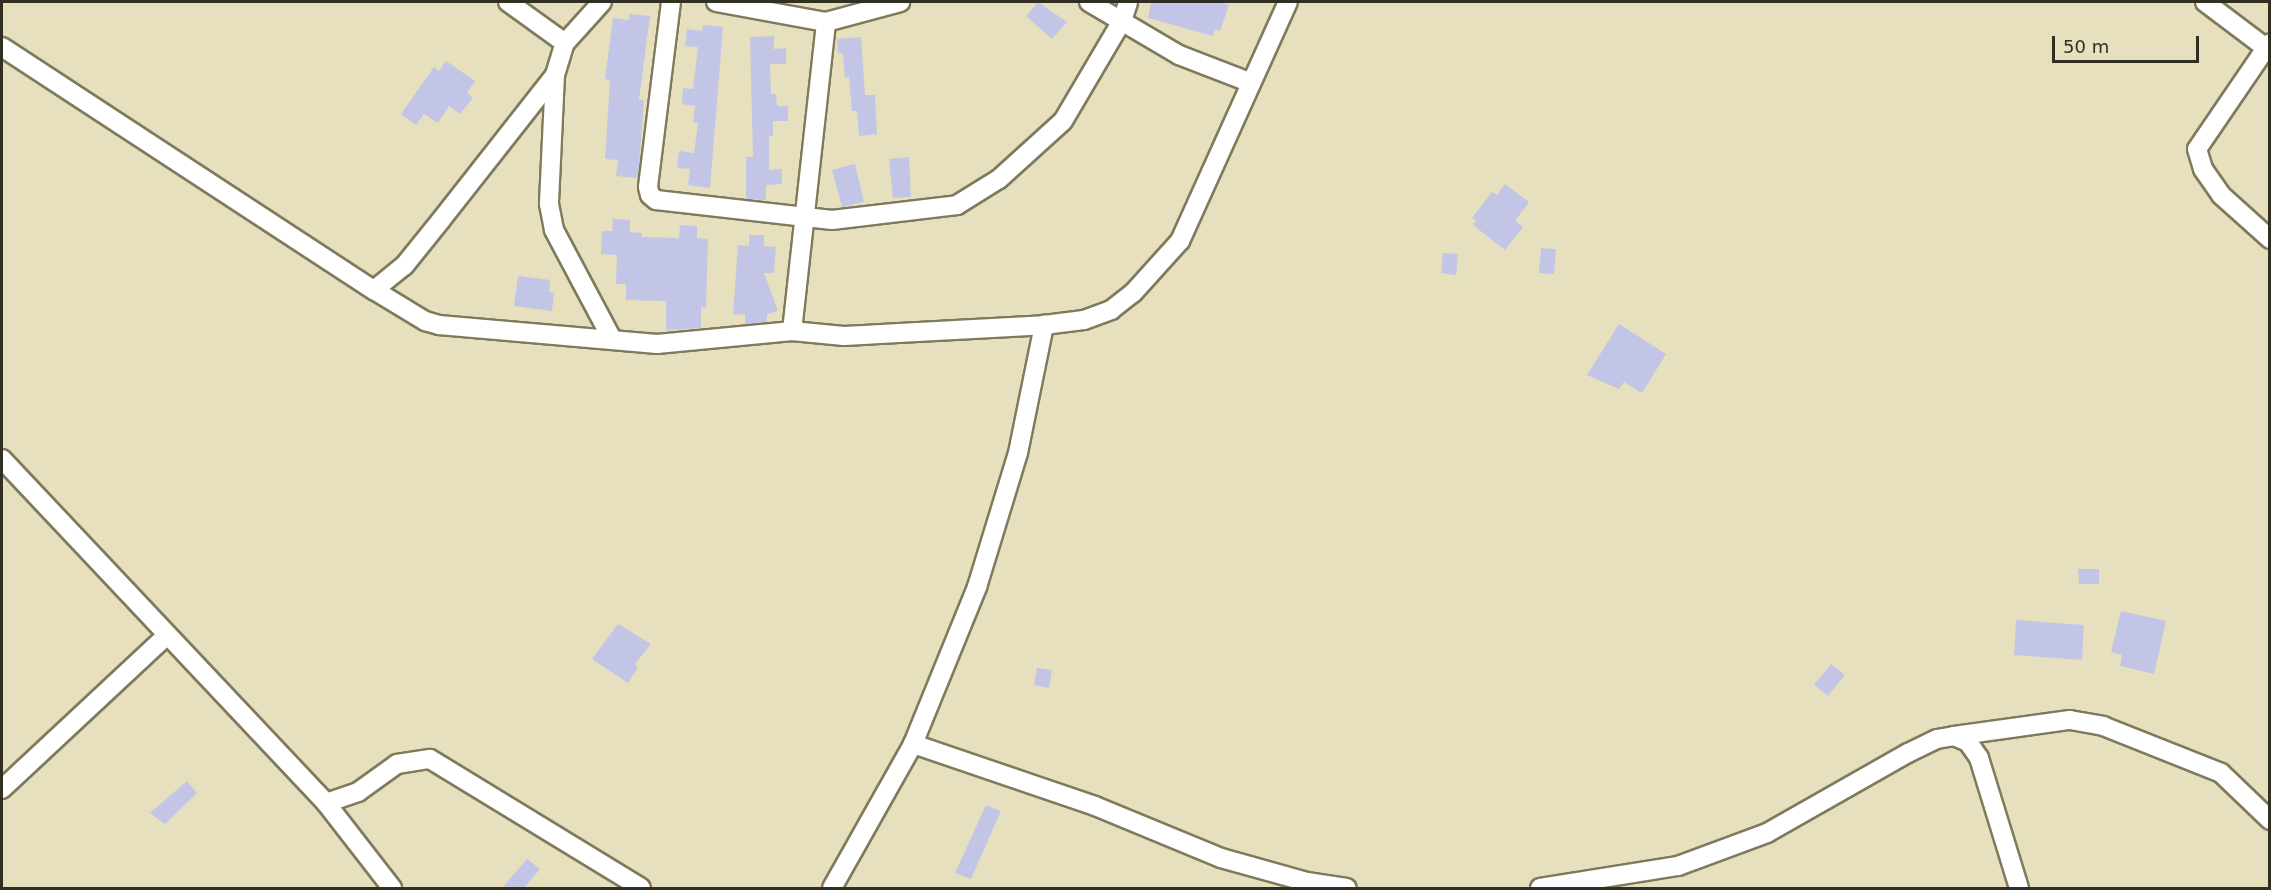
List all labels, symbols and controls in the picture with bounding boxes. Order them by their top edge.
scale bar [2055,24,2202,62]
text: 50 m [2063,36,2109,57]

